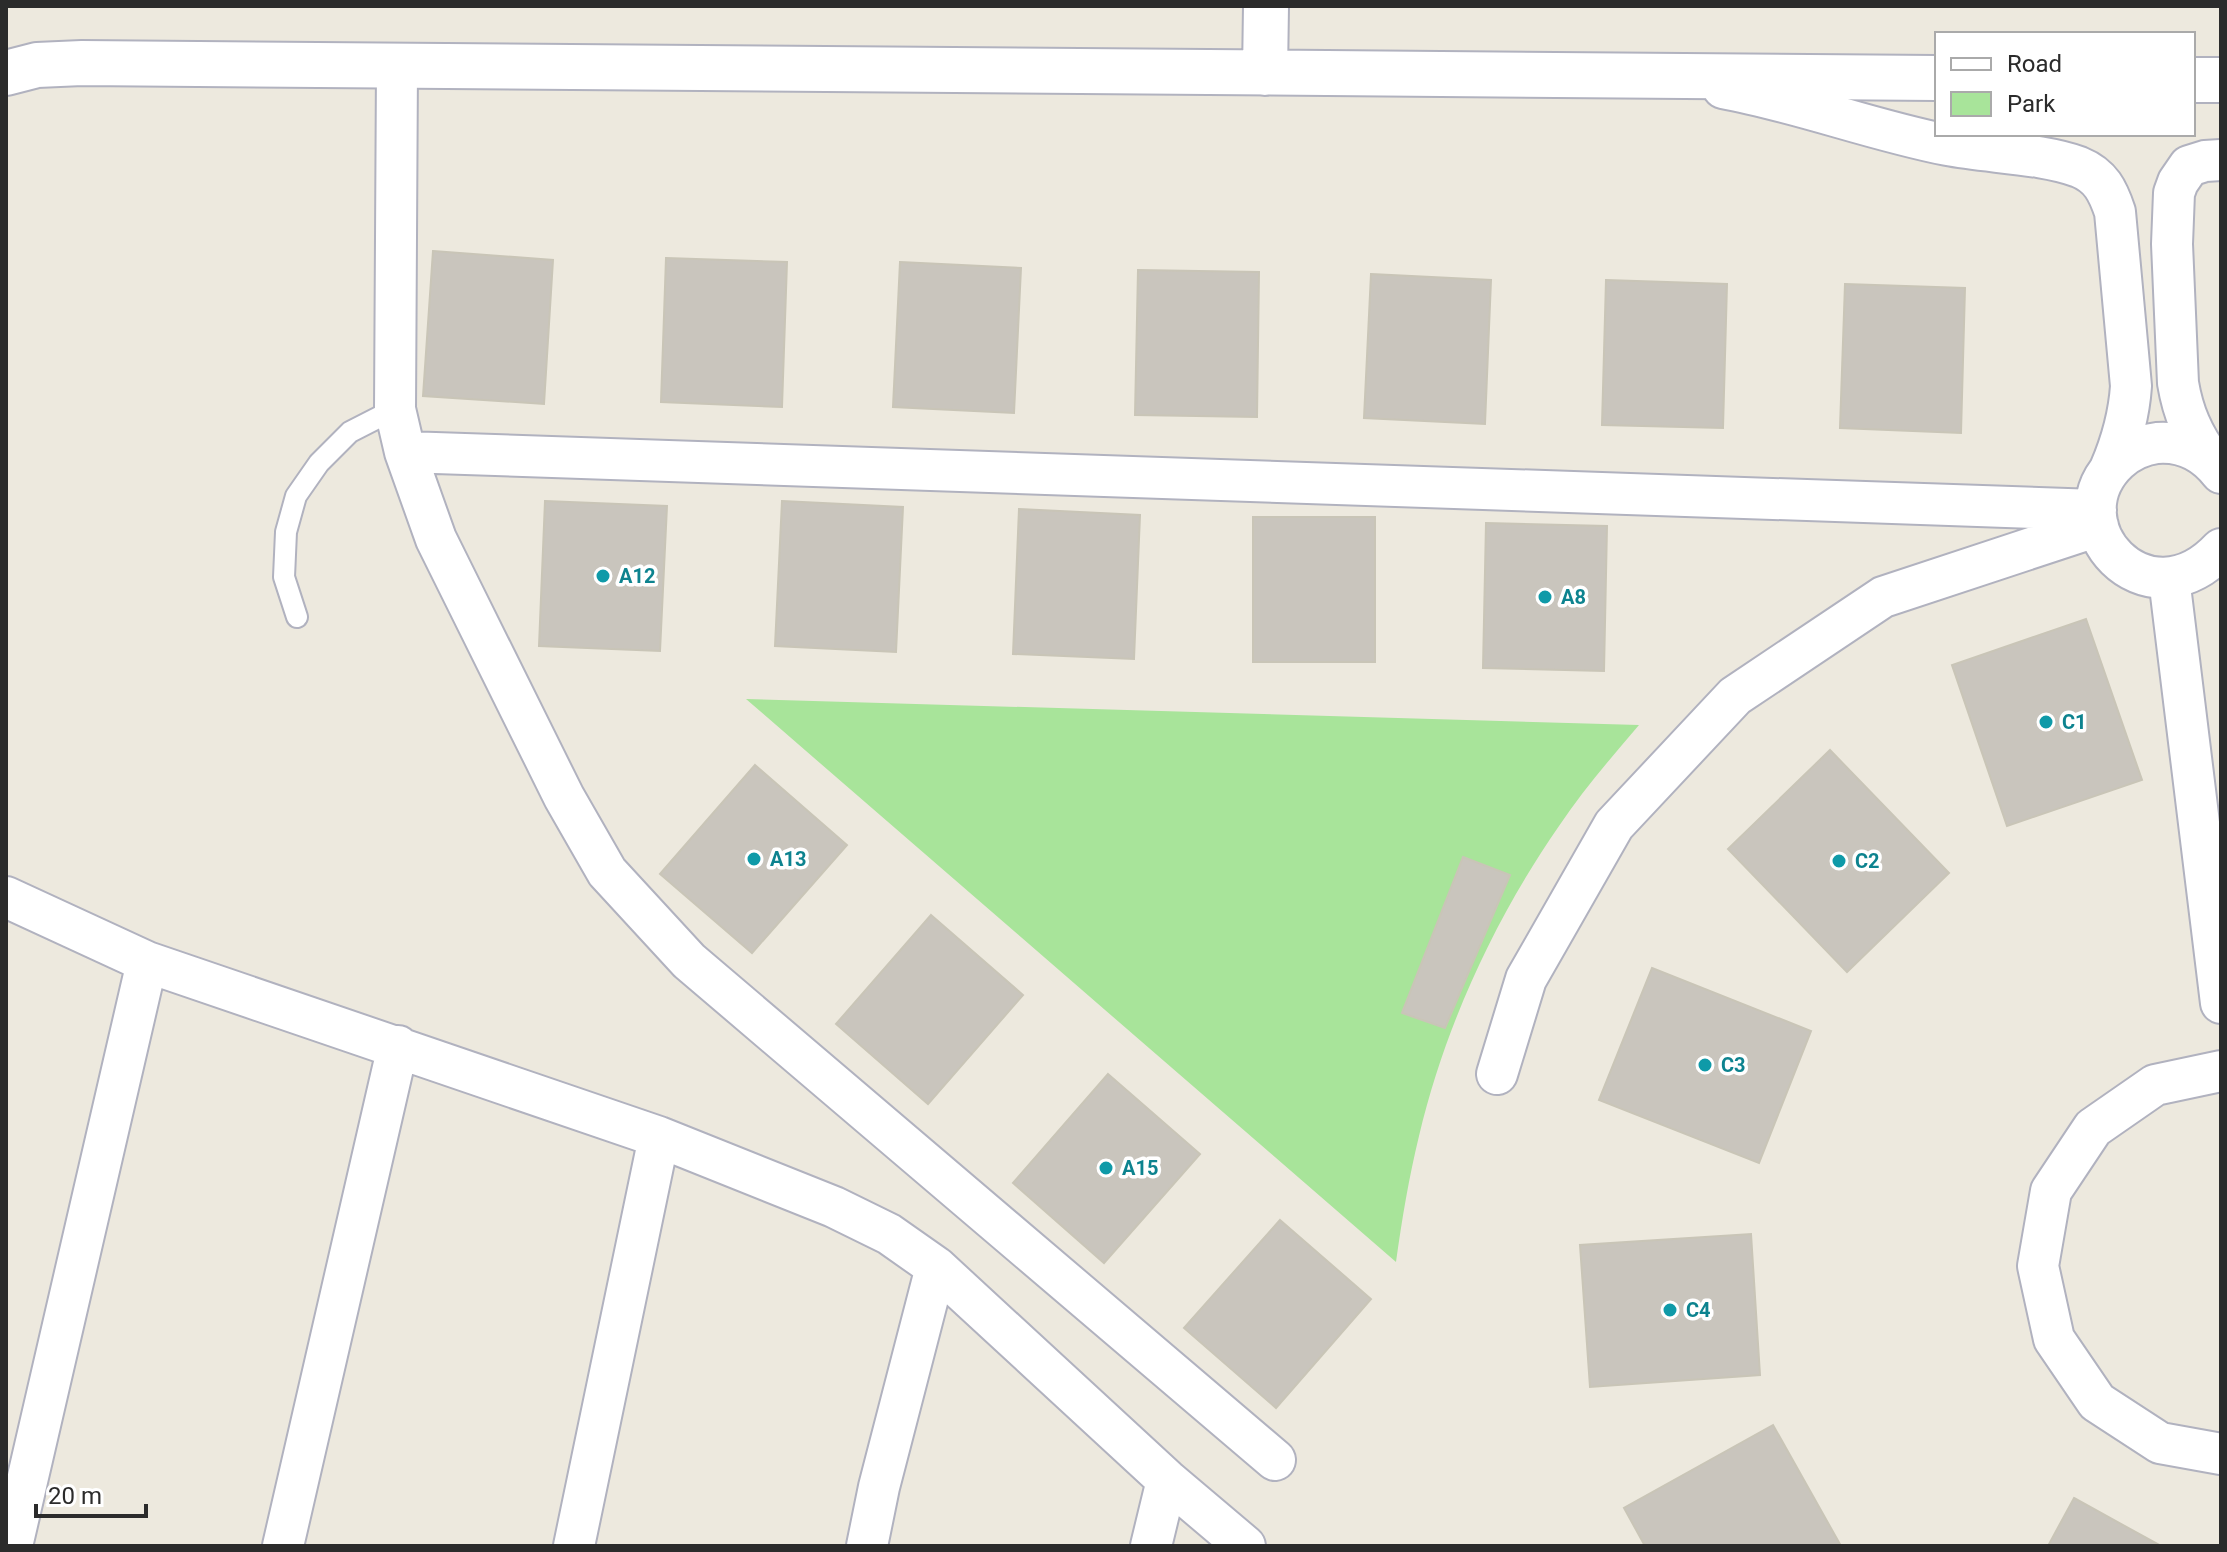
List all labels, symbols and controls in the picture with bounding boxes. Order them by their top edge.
legend [1935,32,2195,136]
text: Road [2007,50,2062,78]
text: Park [2007,90,2056,118]
place label: A12 [619,564,655,588]
marker: A12 [594,567,612,585]
place label: A8 [1561,585,1586,609]
marker: A8 [1536,588,1554,606]
place label: C1 [2062,710,2087,734]
marker: C1 [2037,713,2055,731]
place label: A13 [770,847,806,871]
place label: C2 [1855,849,1880,873]
marker: A13 [745,850,763,868]
marker: C2 [1830,852,1848,870]
place label: C3 [1721,1053,1746,1077]
marker: C3 [1696,1056,1714,1074]
place label: A15 [1122,1156,1158,1180]
marker: A15 [1097,1159,1115,1177]
place label: C4 [1686,1298,1711,1322]
marker: C4 [1661,1301,1679,1319]
scale bar [36,1468,146,1518]
text: 20 m [48,1482,102,1510]

